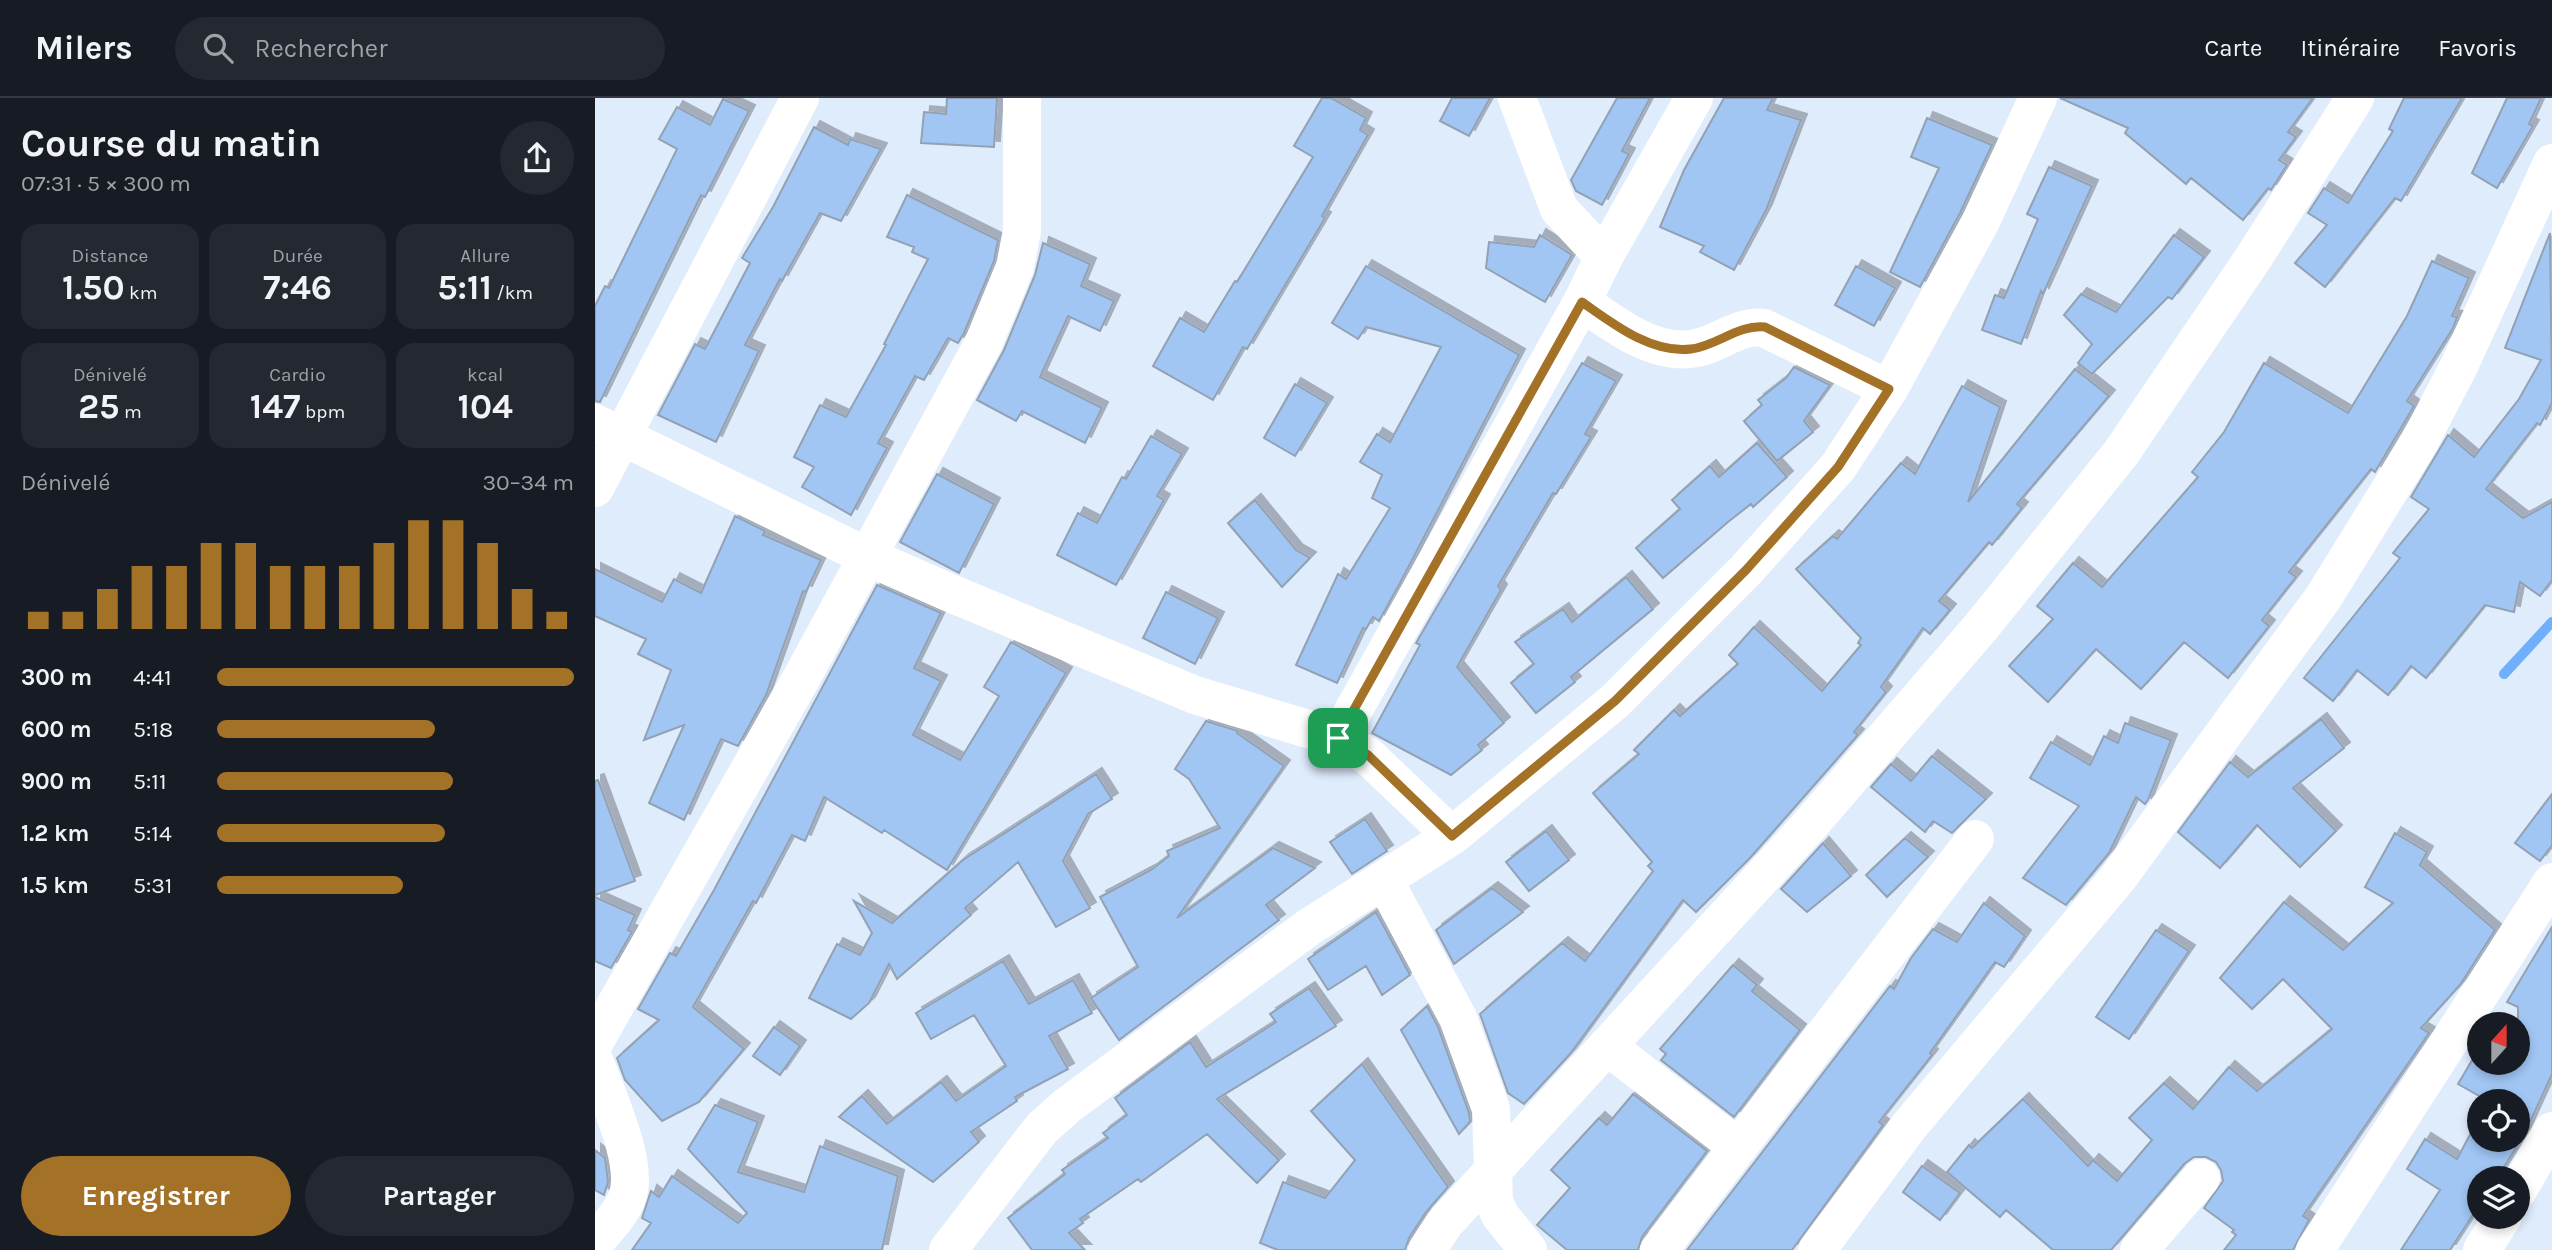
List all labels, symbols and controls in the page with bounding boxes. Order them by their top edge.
search box [175,17,665,80]
text: Milers [35,29,133,67]
icon: search [199,29,237,67]
text: Rechercher [255,33,388,64]
text: Carte [2204,34,2262,62]
text: Itinéraire [2300,34,2400,62]
text: Favoris [2438,34,2517,62]
text: Course du matin [21,121,321,166]
button: share [500,121,574,195]
text: 07:31 · 5 × 300 m [21,170,191,197]
text: Distance [71,245,148,267]
text: Durée [272,245,323,267]
text: Allure [460,245,510,267]
text: 1.50 [62,267,125,308]
text: 7:46 [263,267,332,308]
text: 5:11 [437,267,492,308]
text: km [125,282,158,304]
text: /km [492,282,533,304]
text: Dénivelé [73,364,147,386]
text: Cardio [269,364,326,386]
text: kcal [467,364,503,386]
text: 25 [78,386,119,427]
text: 147 [250,386,301,427]
text: 104 [457,386,513,427]
text: m [119,401,142,423]
text: bpm [301,401,345,423]
text: Dénivelé [21,469,110,496]
text: 30–34 m [482,469,574,496]
text: 300 m [21,664,92,691]
text: 4:41 [133,664,172,691]
pin [1308,708,1368,768]
text: 600 m [21,716,92,743]
text: 5:18 [133,716,173,743]
icon: arrive [1319,719,1357,757]
text: 900 m [21,768,92,795]
text: 5:11 [133,768,167,795]
text: 1.2 km [21,820,89,847]
text: 5:14 [133,820,172,847]
text: 1.5 km [21,872,89,899]
text: 5:31 [133,872,172,899]
north arrow [2467,1012,2531,1074]
map controls [2467,1012,2530,1229]
button: locate [2467,1089,2530,1152]
button: Enregistrer [21,1156,291,1236]
button: Partager [305,1156,574,1236]
button: layers [2467,1166,2530,1229]

